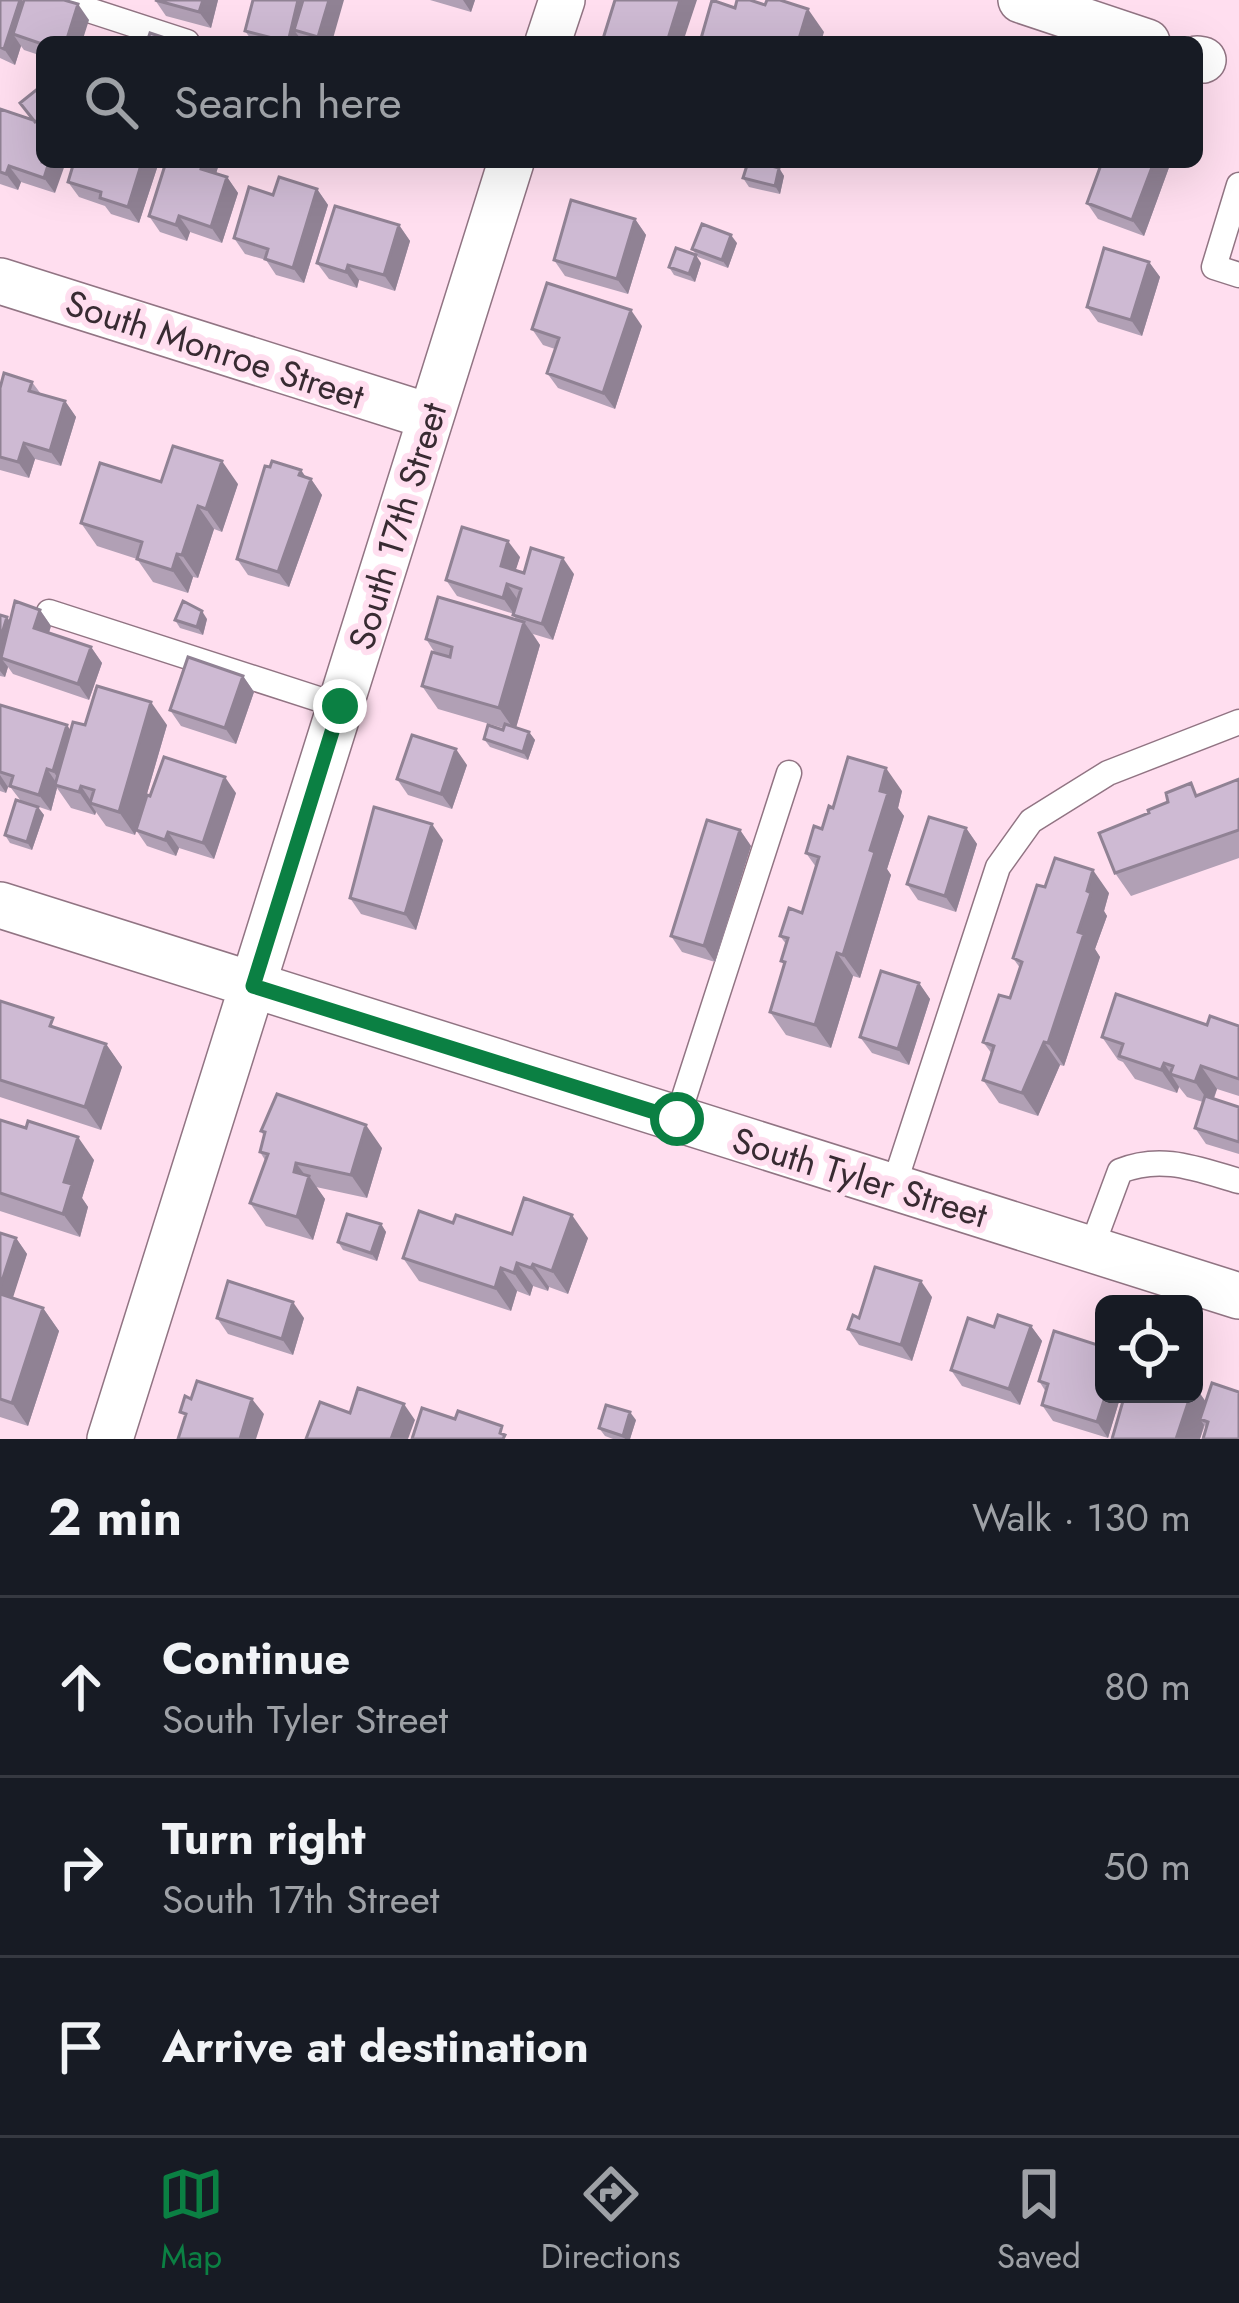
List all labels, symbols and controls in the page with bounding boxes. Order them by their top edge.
search box [36,36,1203,168]
icon: search [78,69,144,135]
text: Search here [174,70,402,135]
street label: South Monroe Street [59,276,371,422]
street label: South 17th Street [335,396,459,656]
route end [313,679,367,733]
route start [650,1092,704,1146]
street label: South Tyler Street [726,1114,994,1241]
map controls [1095,1295,1203,1403]
button: locate [1095,1295,1203,1403]
text: 2 min [48,1480,182,1554]
text: Walk · 130 m [972,1489,1191,1546]
text: Continue [162,1626,350,1691]
icon: ahead [48,1654,114,1720]
text: 80 m [1104,1658,1191,1715]
text: South Tyler Street [162,1691,448,1748]
text: Turn right [162,1806,366,1871]
icon: right [48,1834,114,1900]
text: 50 m [1103,1838,1191,1895]
text: South 17th Street [162,1871,439,1928]
icon: arrive [48,2014,114,2080]
text: Arrive at destination [162,2014,589,2079]
tab: Map [158,2161,224,2280]
tab: Directions [541,2161,681,2280]
tab: Saved [997,2161,1081,2280]

